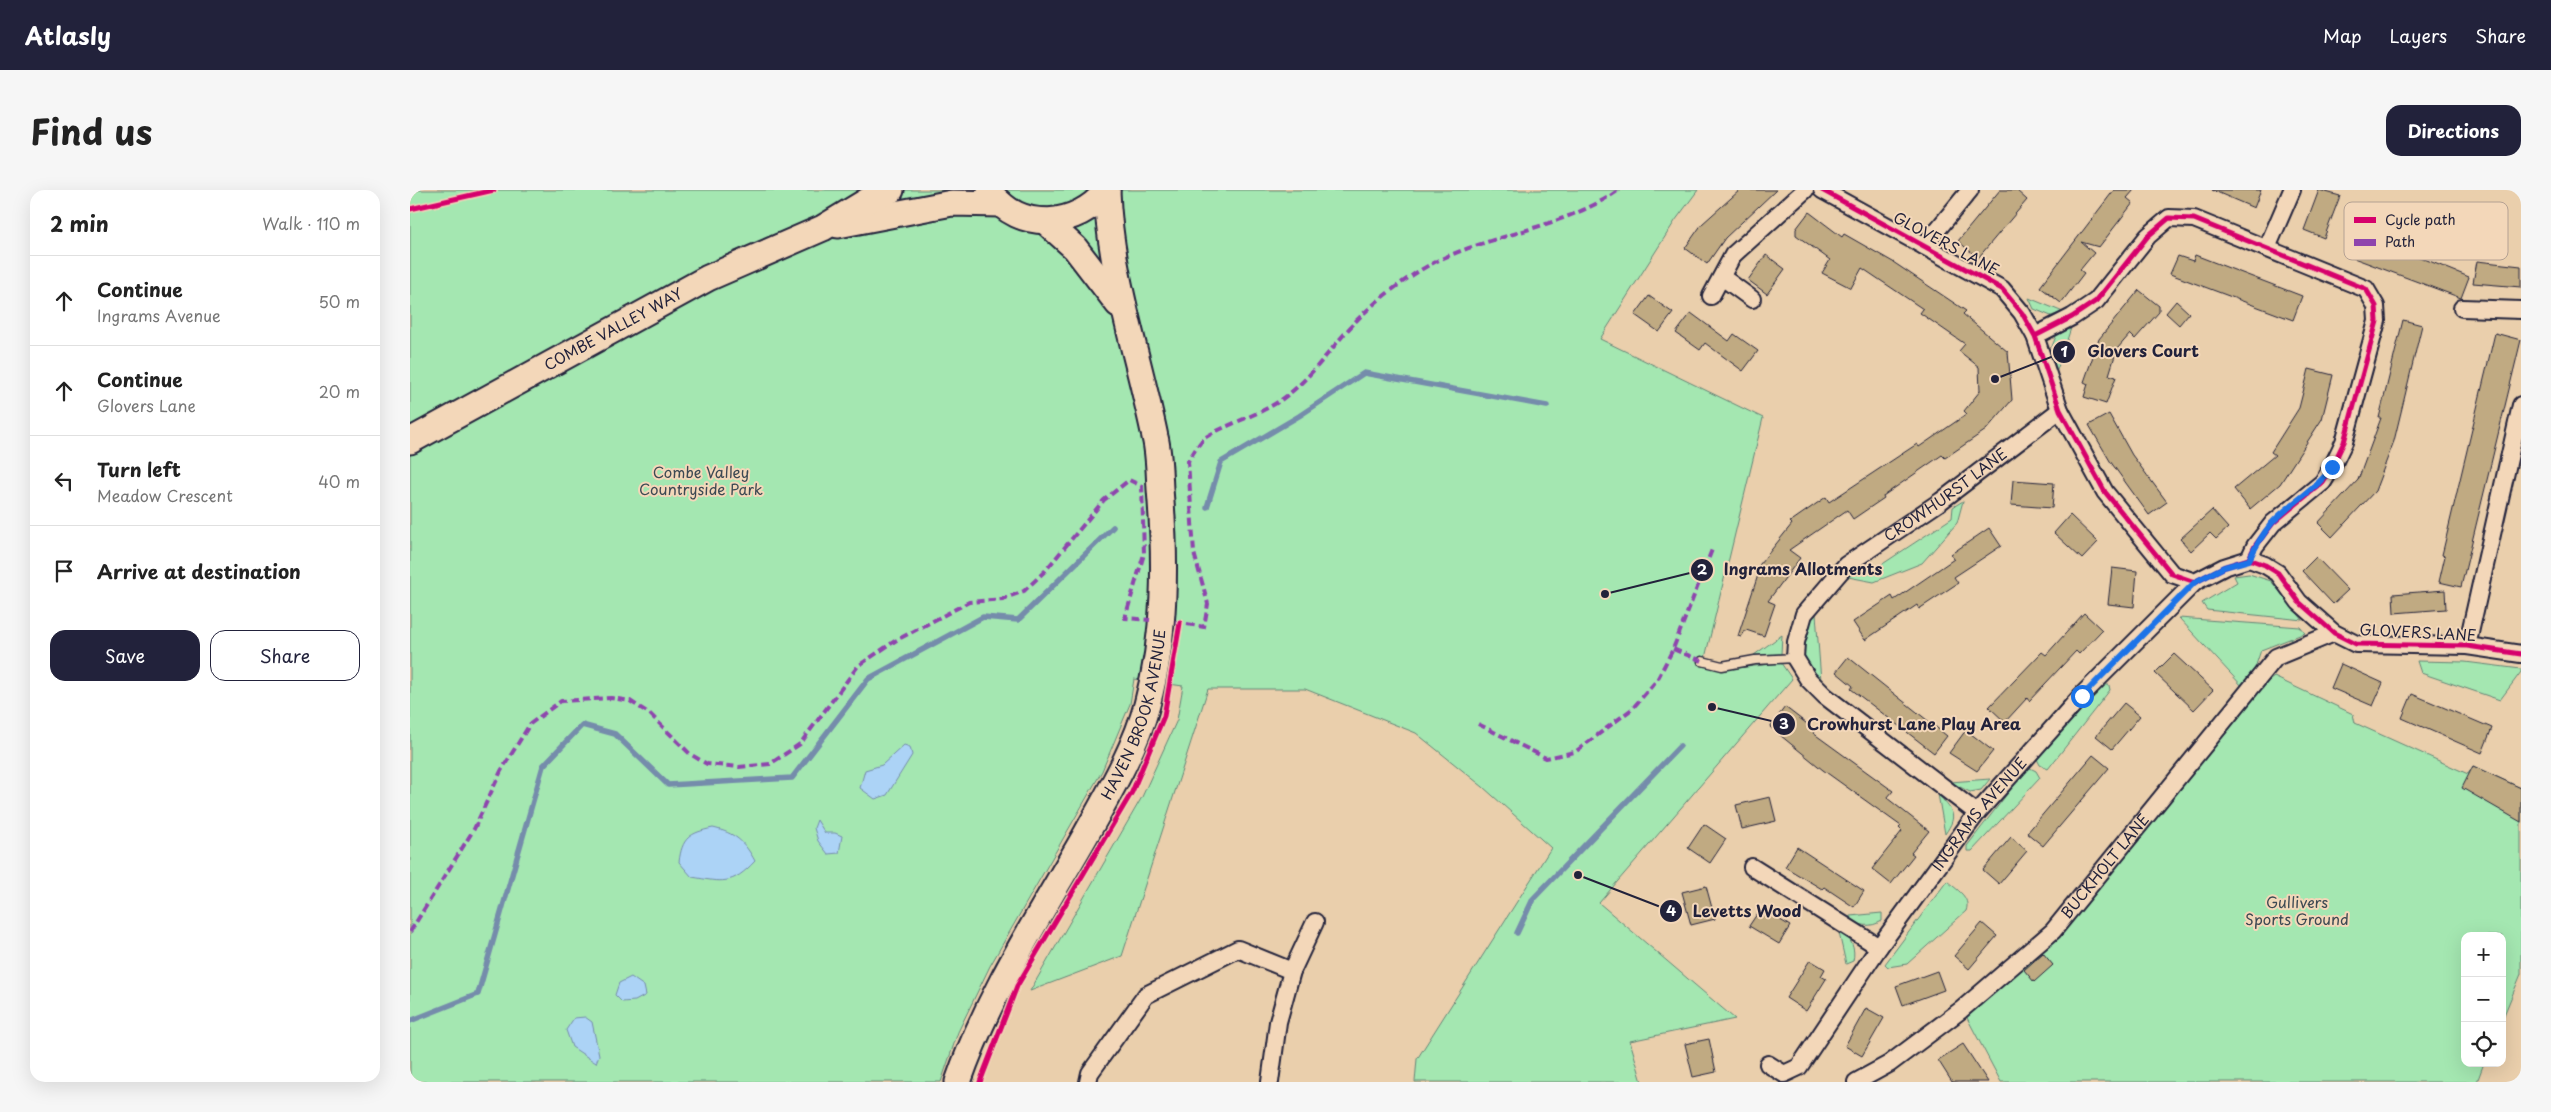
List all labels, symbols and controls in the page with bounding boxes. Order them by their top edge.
text: Atlasly [25,17,111,53]
text: Map [2323,22,2362,49]
text: Layers [2390,22,2447,49]
text: Share [2475,22,2526,49]
text: Find us [30,104,152,157]
button: Directions [2386,105,2521,156]
legend [2344,202,2508,260]
street label: GLOVERS LANE [1890,205,2004,280]
text: 2 min [50,207,109,239]
text: Cycle path [2385,209,2456,230]
text: Walk · 110 m [262,211,360,235]
text: Path [2385,231,2415,252]
text: Continue [97,275,183,303]
street label: COMBE VALLEY WAY [539,281,687,376]
icon: ahead [50,287,78,315]
text: 50 m [319,289,360,313]
text: Ingrams Avenue [97,303,221,327]
callout: Glovers Court [2052,336,2209,367]
text: Glovers Court [2087,338,2199,362]
text: 1 [2060,339,2068,362]
text: Continue [97,365,183,393]
icon: ahead [50,377,78,405]
text: 20 m [319,379,360,403]
text: Glovers Lane [97,393,196,417]
street label: CROWHURST LANE [1879,441,2011,546]
text: Turn left [97,455,181,483]
route end [2321,456,2344,479]
park label: Combe Valley Countryside Park [639,460,763,500]
icon: left [50,467,78,495]
text: 40 m [318,469,360,493]
text: Meadow Crescent [97,483,233,507]
callout: Ingrams Allotments [1689,554,1893,585]
text: Ingrams Allotments [1724,556,1882,580]
icon: arrive [50,557,78,585]
text: Arrive at destination [97,557,301,585]
text: 2 [1697,557,1708,580]
street label: GLOVERS LANE [2359,617,2477,646]
street label: HAVEN BROOK AVENUE [1095,628,1171,803]
button: Save [50,630,200,681]
button: Share [210,630,360,681]
route start [2071,685,2094,708]
callout: Crowhurst Lane Play Area [1772,709,2032,740]
text: 3 [1779,711,1789,734]
text: Crowhurst Lane Play Area [1807,711,2021,735]
street label: INGRAMS AVENUE [1925,752,2031,875]
street label: BUCKHOLT LANE [2055,808,2154,923]
park label: Gullivers Sports Ground [2245,890,2349,930]
callout: Levetts Wood [1658,896,1812,927]
text: 4 [1666,898,1676,921]
text: Levetts Wood [1693,898,1801,922]
map controls [2461,932,2506,1067]
button: + [2461,932,2506,977]
button: − [2461,977,2506,1022]
button: locate [2461,1022,2506,1067]

